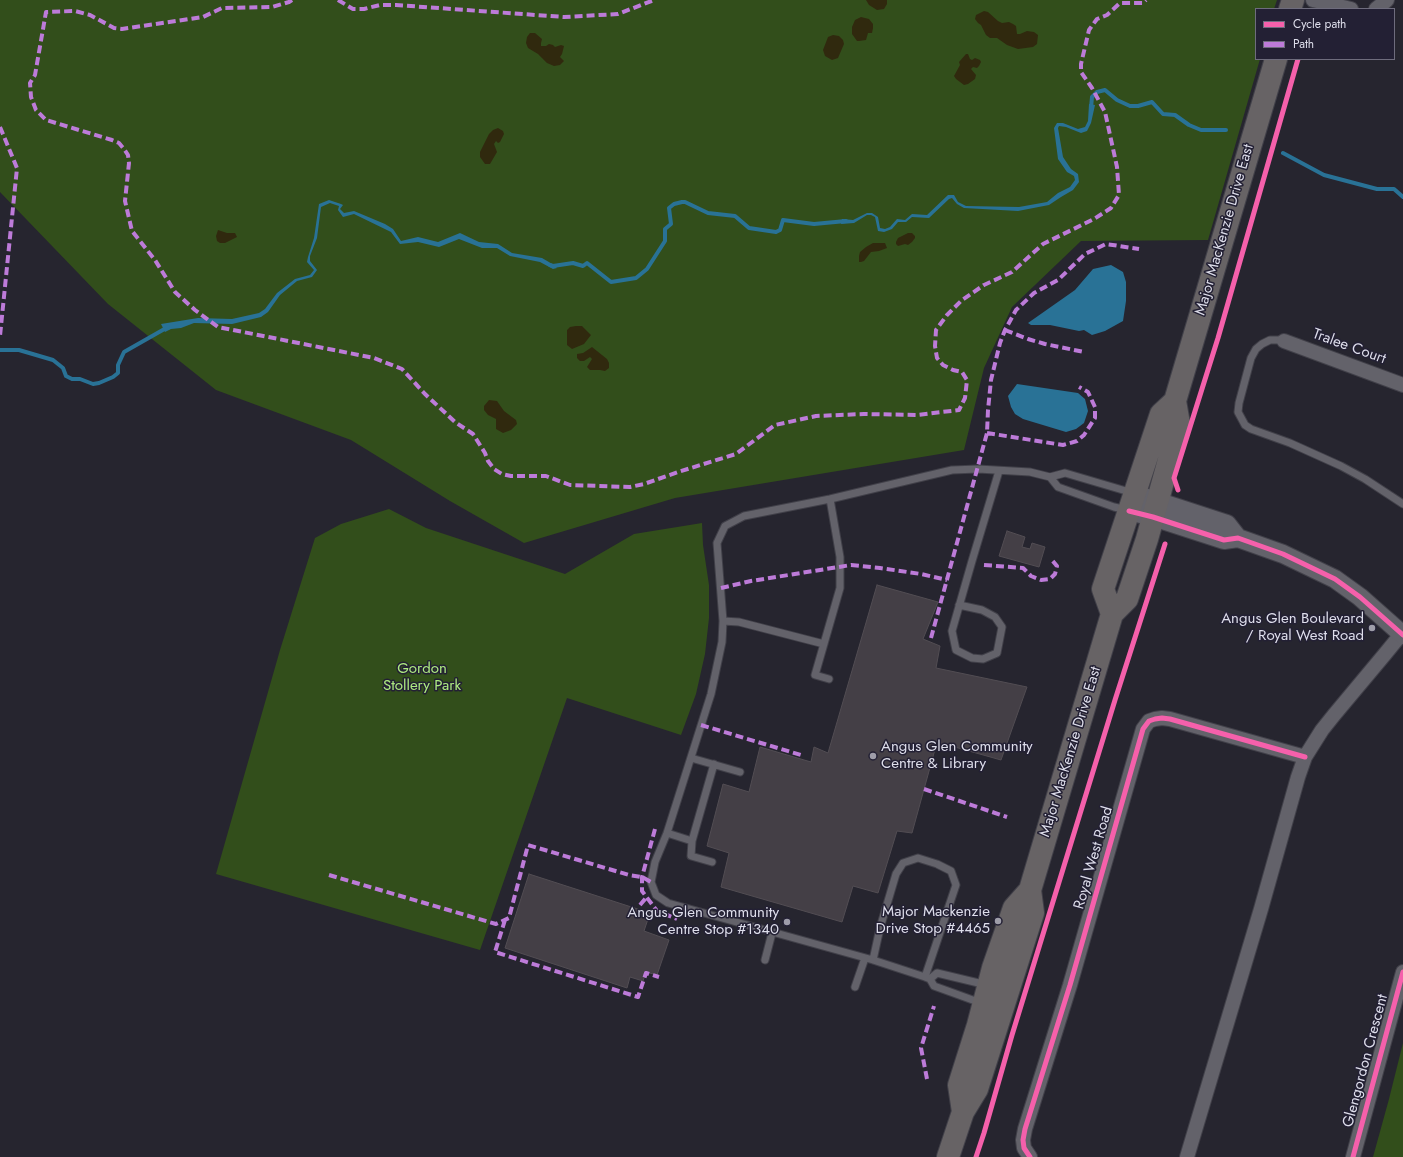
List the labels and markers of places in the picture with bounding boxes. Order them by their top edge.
place label: Angus Glen Boulevard / Royal West Road [1221,610,1364,645]
marker: Angus Glen Boulevard / Royal West Road [1367,623,1377,633]
place label: Angus Glen Community Centre & Library [881,738,1033,773]
marker: Angus Glen Community Centre & Library [868,751,878,761]
place label: Major Mackenzie Drive Stop #4465 [875,903,990,938]
place label: Angus Glen Community Centre Stop #1340 [627,904,779,939]
marker: Major Mackenzie Drive Stop #4465 [993,916,1003,926]
marker: Angus Glen Community Centre Stop #1340 [782,917,792,927]

